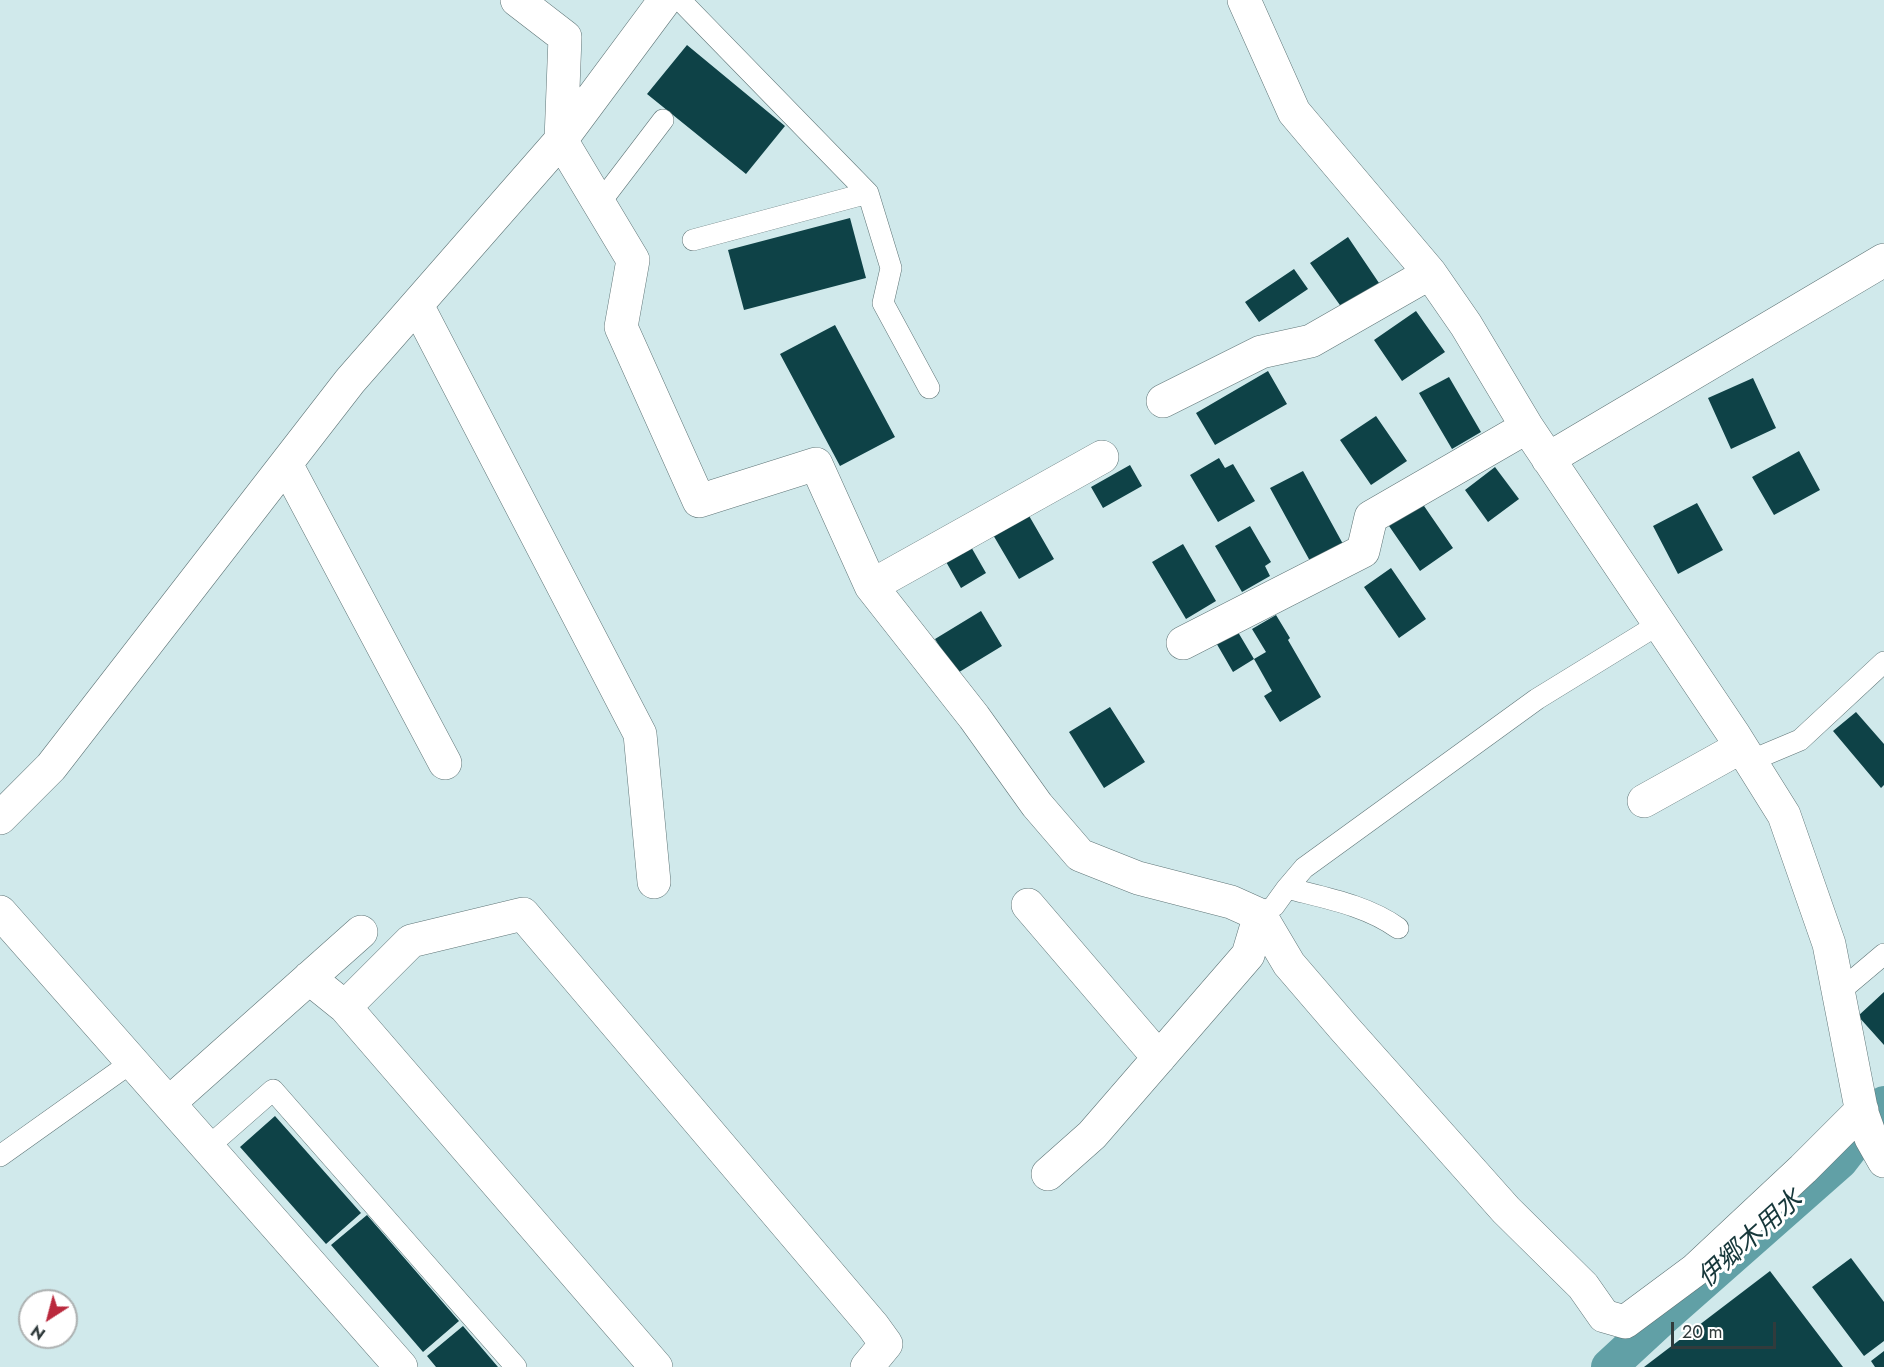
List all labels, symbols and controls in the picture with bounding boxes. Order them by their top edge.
water label: 伊郷木用水 [1692,1185,1810,1295]
north arrow [18,1289,78,1349]
scale bar [1674,1310,1779,1348]
text: N [26,1319,50,1345]
text: 20 m [1682,1319,1722,1345]

